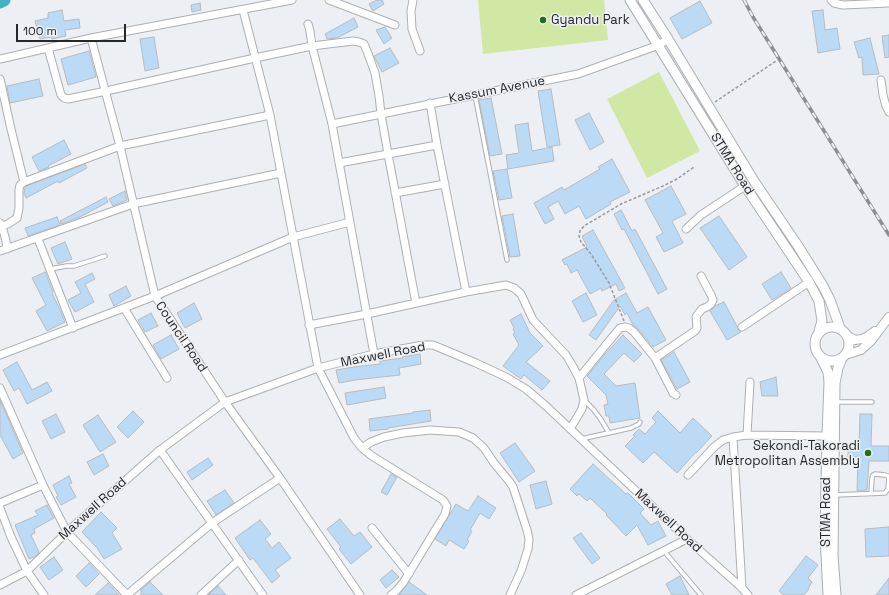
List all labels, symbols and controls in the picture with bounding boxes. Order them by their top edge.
place label: Gyandu Park [551,12,630,28]
marker: Gyandu Park [538,15,548,25]
scale bar [18,16,128,42]
text: 100 m [23,23,57,39]
street label: Kassum Avenue [448,73,546,107]
street label: STMA Road [707,130,757,198]
street label: Council Road [152,299,210,375]
street label: Maxwell Road [339,339,427,371]
place label: Sekondi-Takoradi Metropolitan Assembly [715,438,860,469]
marker: Sekondi-Takoradi Metropolitan Assembly [863,448,873,458]
street label: Maxwell Road [56,474,130,544]
street label: STMA Road [818,477,834,547]
street label: Maxwell Road [631,486,705,556]

